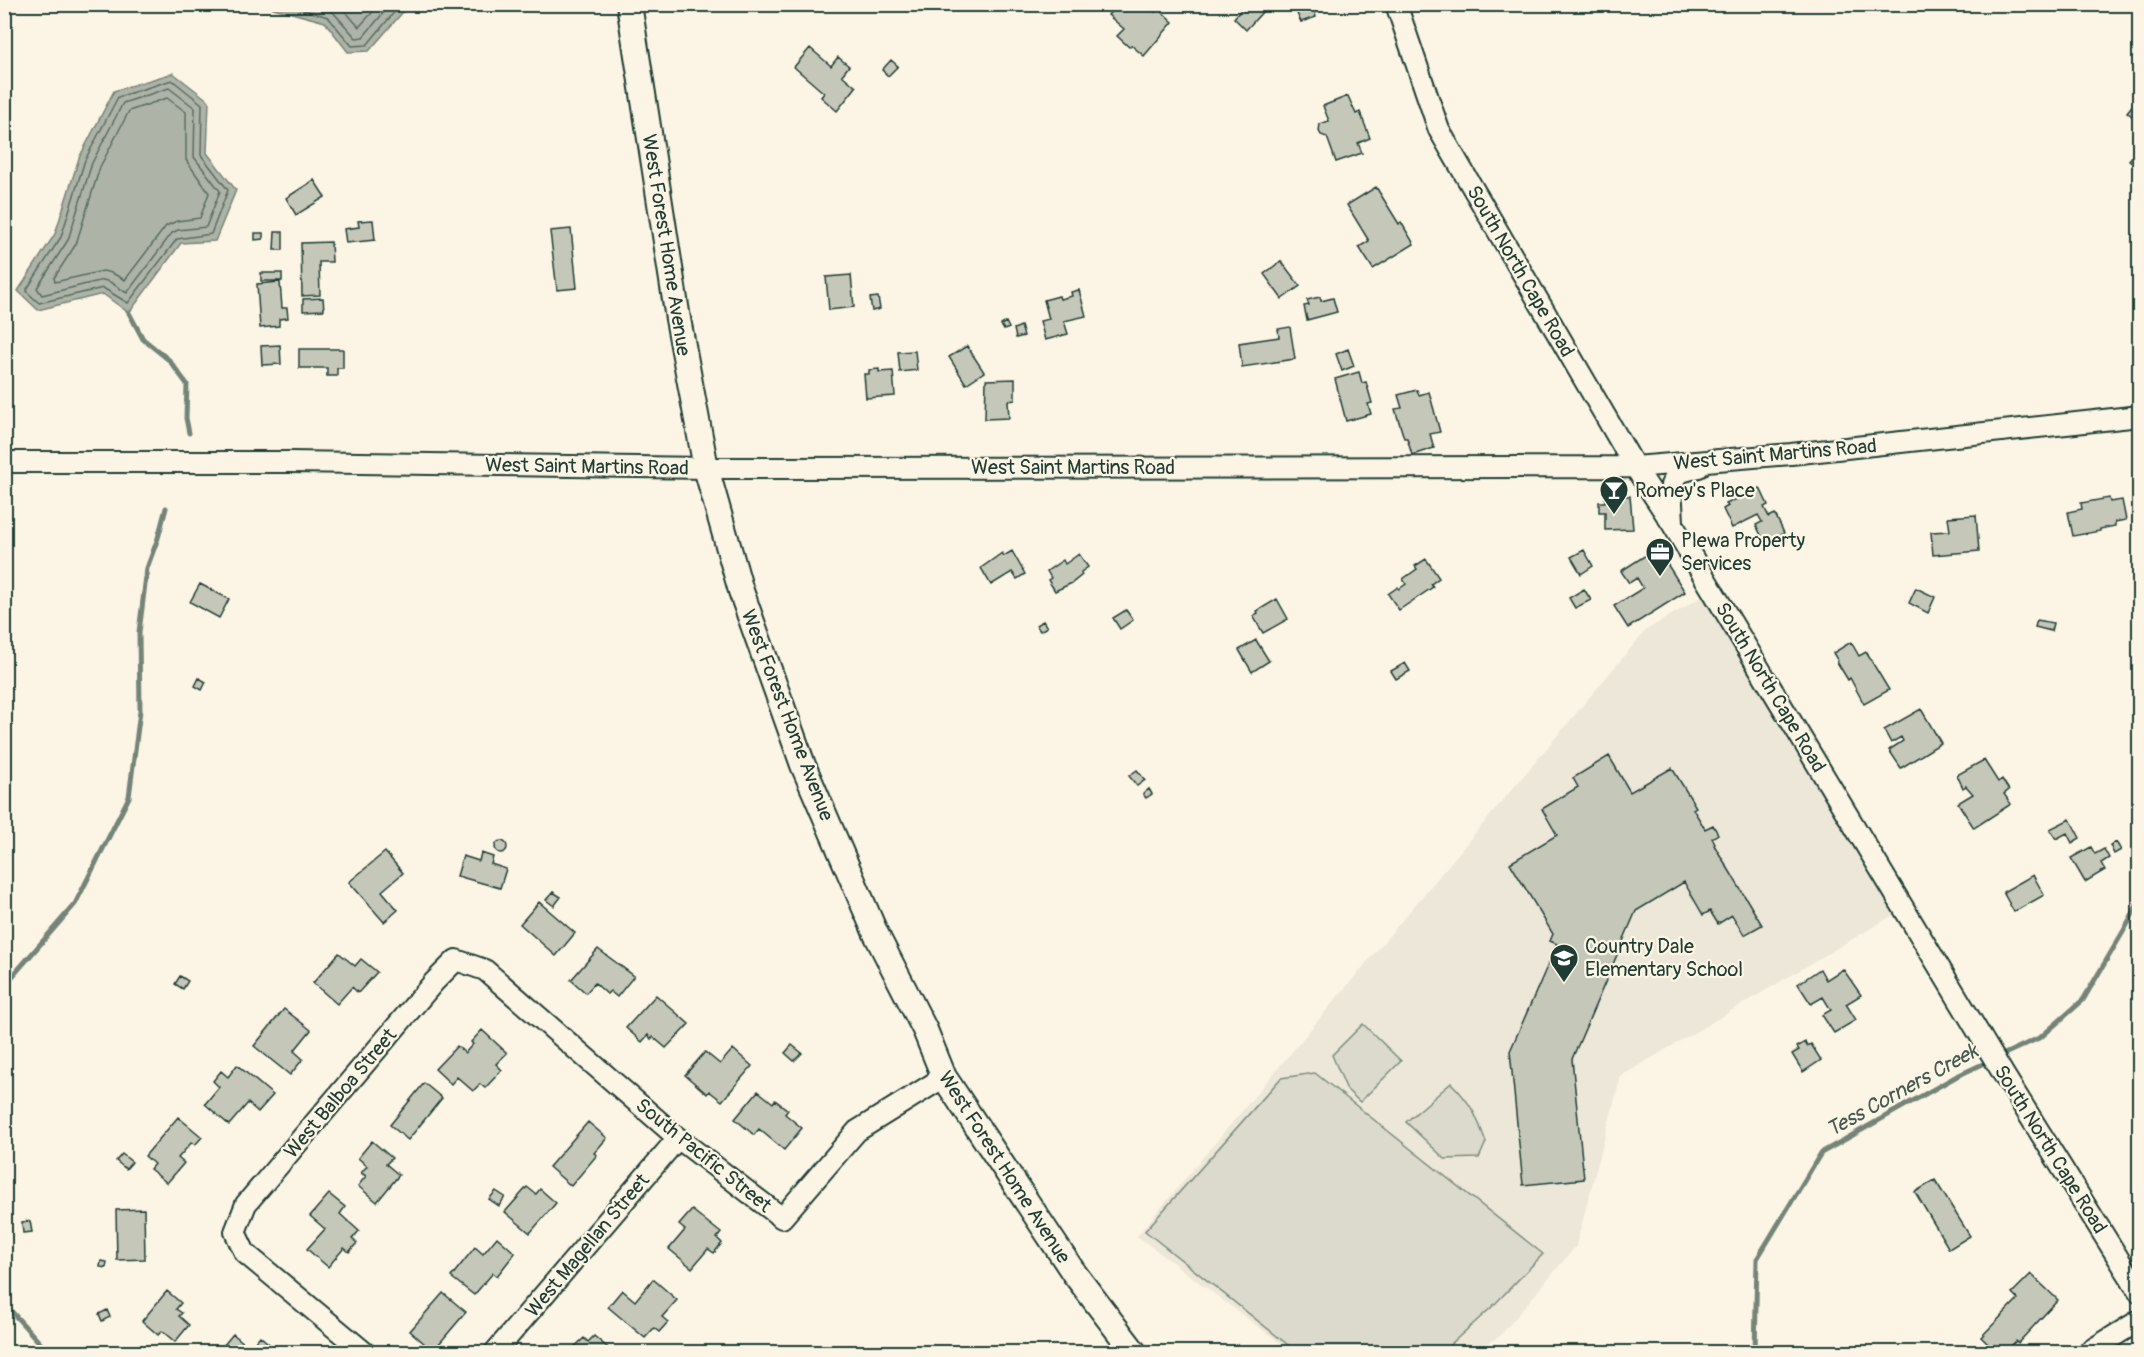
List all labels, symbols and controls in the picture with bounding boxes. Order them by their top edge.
street label: West Forest Home Avenue [637,132,696,358]
street label: South North Cape Road [1461,181,1580,362]
street label: West Saint Martins Road [1672,433,1878,476]
street label: West Saint Martins Road [485,452,689,481]
street label: West Saint Martins Road [971,455,1175,480]
bar icon: Romey's Place [1598,474,1630,516]
place label: Romey's Place [1635,478,1755,503]
place label: Plewa Property Services [1681,528,1806,576]
office icon: Plewa Property Services [1644,536,1676,578]
street label: South North Cape Road [1710,598,1831,777]
street label: West Forest Home Avenue [736,606,839,824]
place label: Country Dale Elementary School [1585,934,1743,982]
school or university icon: Country Dale Elementary School [1548,942,1580,984]
street label: West Balboa Street [279,1022,403,1163]
water label: Tess Corners Creek [1822,1037,1985,1143]
street label: South North Cape Road [1989,1060,2113,1238]
street label: West Forest Home Avenue [933,1066,1076,1268]
street label: South Pacific Street [631,1093,778,1219]
street label: West Magellan Street [520,1168,655,1322]

